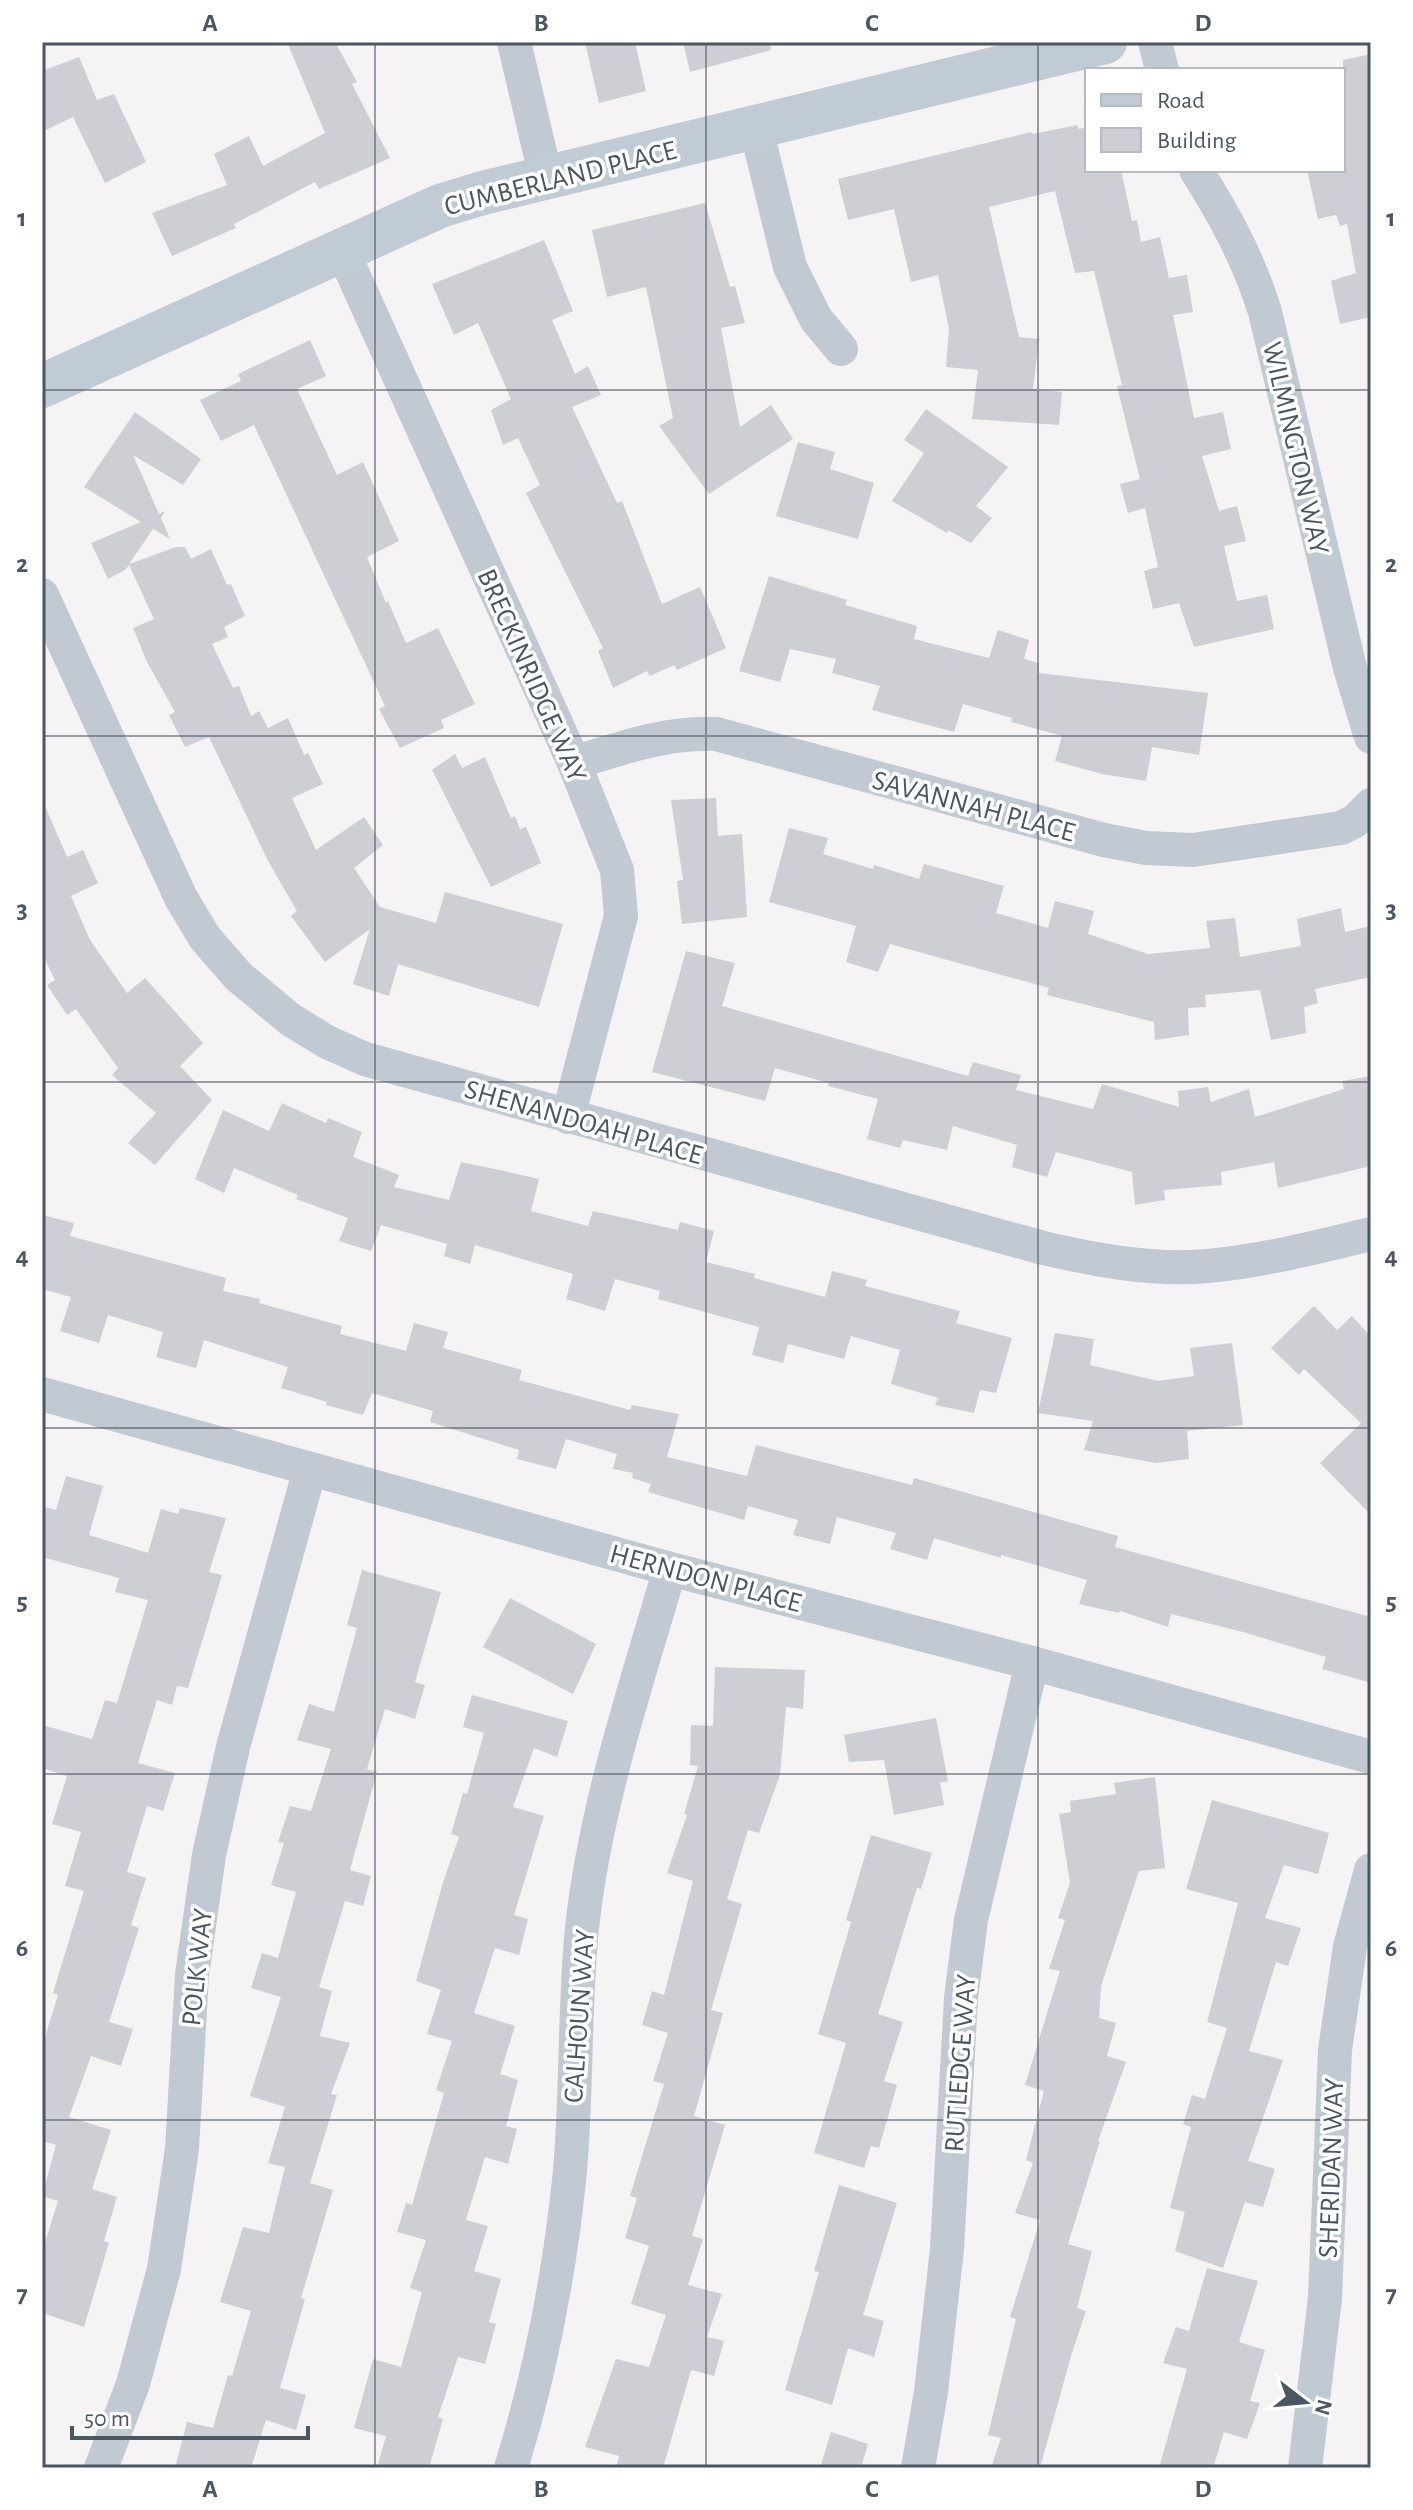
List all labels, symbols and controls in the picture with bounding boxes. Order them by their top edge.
text: A [202,10,218,36]
text: B [533,10,549,36]
text: C [865,10,879,36]
text: D [1194,10,1212,36]
legend [1085,68,1345,172]
text: Road [1157,89,1205,113]
text: Building [1157,129,1236,153]
street label: CUMBERLAND PLACE [442,137,679,221]
text: 1 [17,205,27,231]
text: 1 [1386,205,1396,231]
street label: WILMINGTON WAY [1257,339,1333,558]
text: 2 [16,551,28,577]
text: 2 [1385,551,1397,577]
street label: BRECKINRIDGE WAY [472,565,591,787]
street label: SAVANNAH PLACE [869,766,1078,847]
text: 3 [16,897,28,923]
text: 3 [1385,897,1397,923]
street label: SHENANDOAH PLACE [461,1076,705,1170]
text: 4 [15,1243,29,1269]
text: 4 [1384,1243,1398,1269]
street label: HERNDON PLACE [607,1540,804,1618]
text: 5 [16,1589,28,1615]
text: 5 [1385,1589,1397,1615]
street label: POLK WAY [178,1907,218,2027]
street label: CALHOUN WAY [560,1928,600,2104]
text: 6 [16,1935,28,1961]
text: 6 [1385,1935,1397,1961]
street label: RUTLEDGE WAY [941,1973,981,2153]
street label: SHERIDAN WAY [1315,2077,1349,2259]
text: 7 [16,2281,28,2307]
text: 7 [1385,2281,1397,2307]
north arrow [1265,2362,1345,2442]
scale bar [72,2390,308,2440]
text: N [1311,2397,1336,2418]
text: 50 m [84,2407,130,2431]
text: A [202,2476,218,2502]
text: B [533,2476,549,2502]
text: C [865,2476,879,2502]
text: D [1194,2476,1212,2502]

